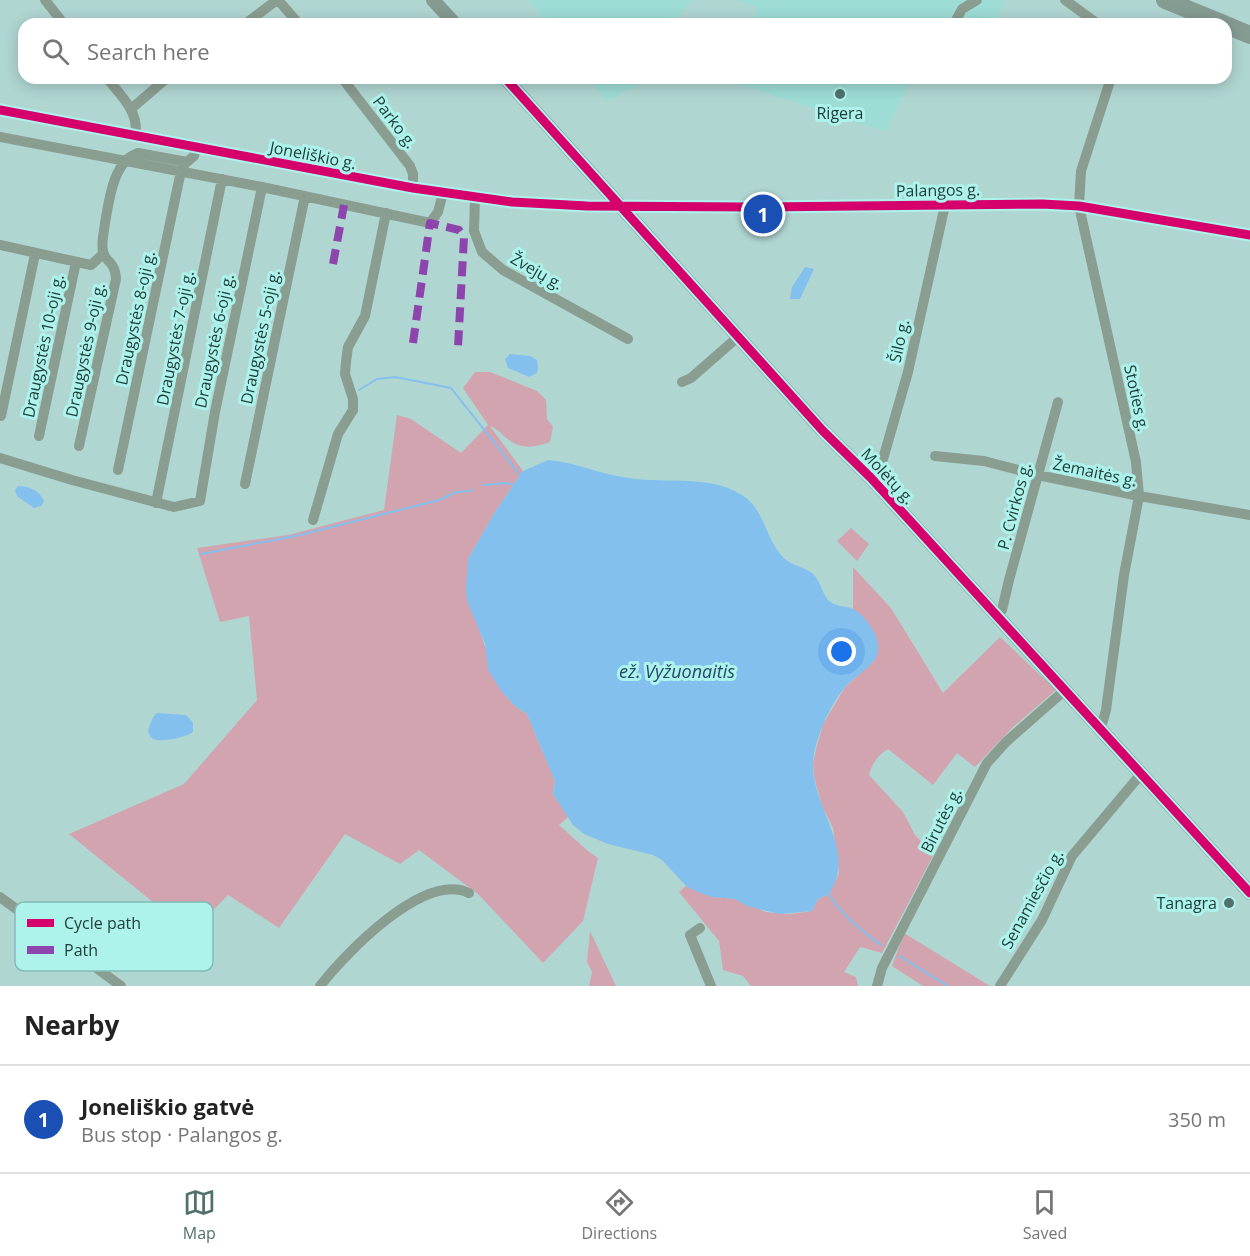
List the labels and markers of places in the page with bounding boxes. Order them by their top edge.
marker: Rigera [833,87,847,101]
place label: Rigera [816,102,864,124]
pin: 1 [744,192,783,236]
place label: Tanagra [1156,892,1217,914]
marker: Tanagra [1222,896,1236,910]

